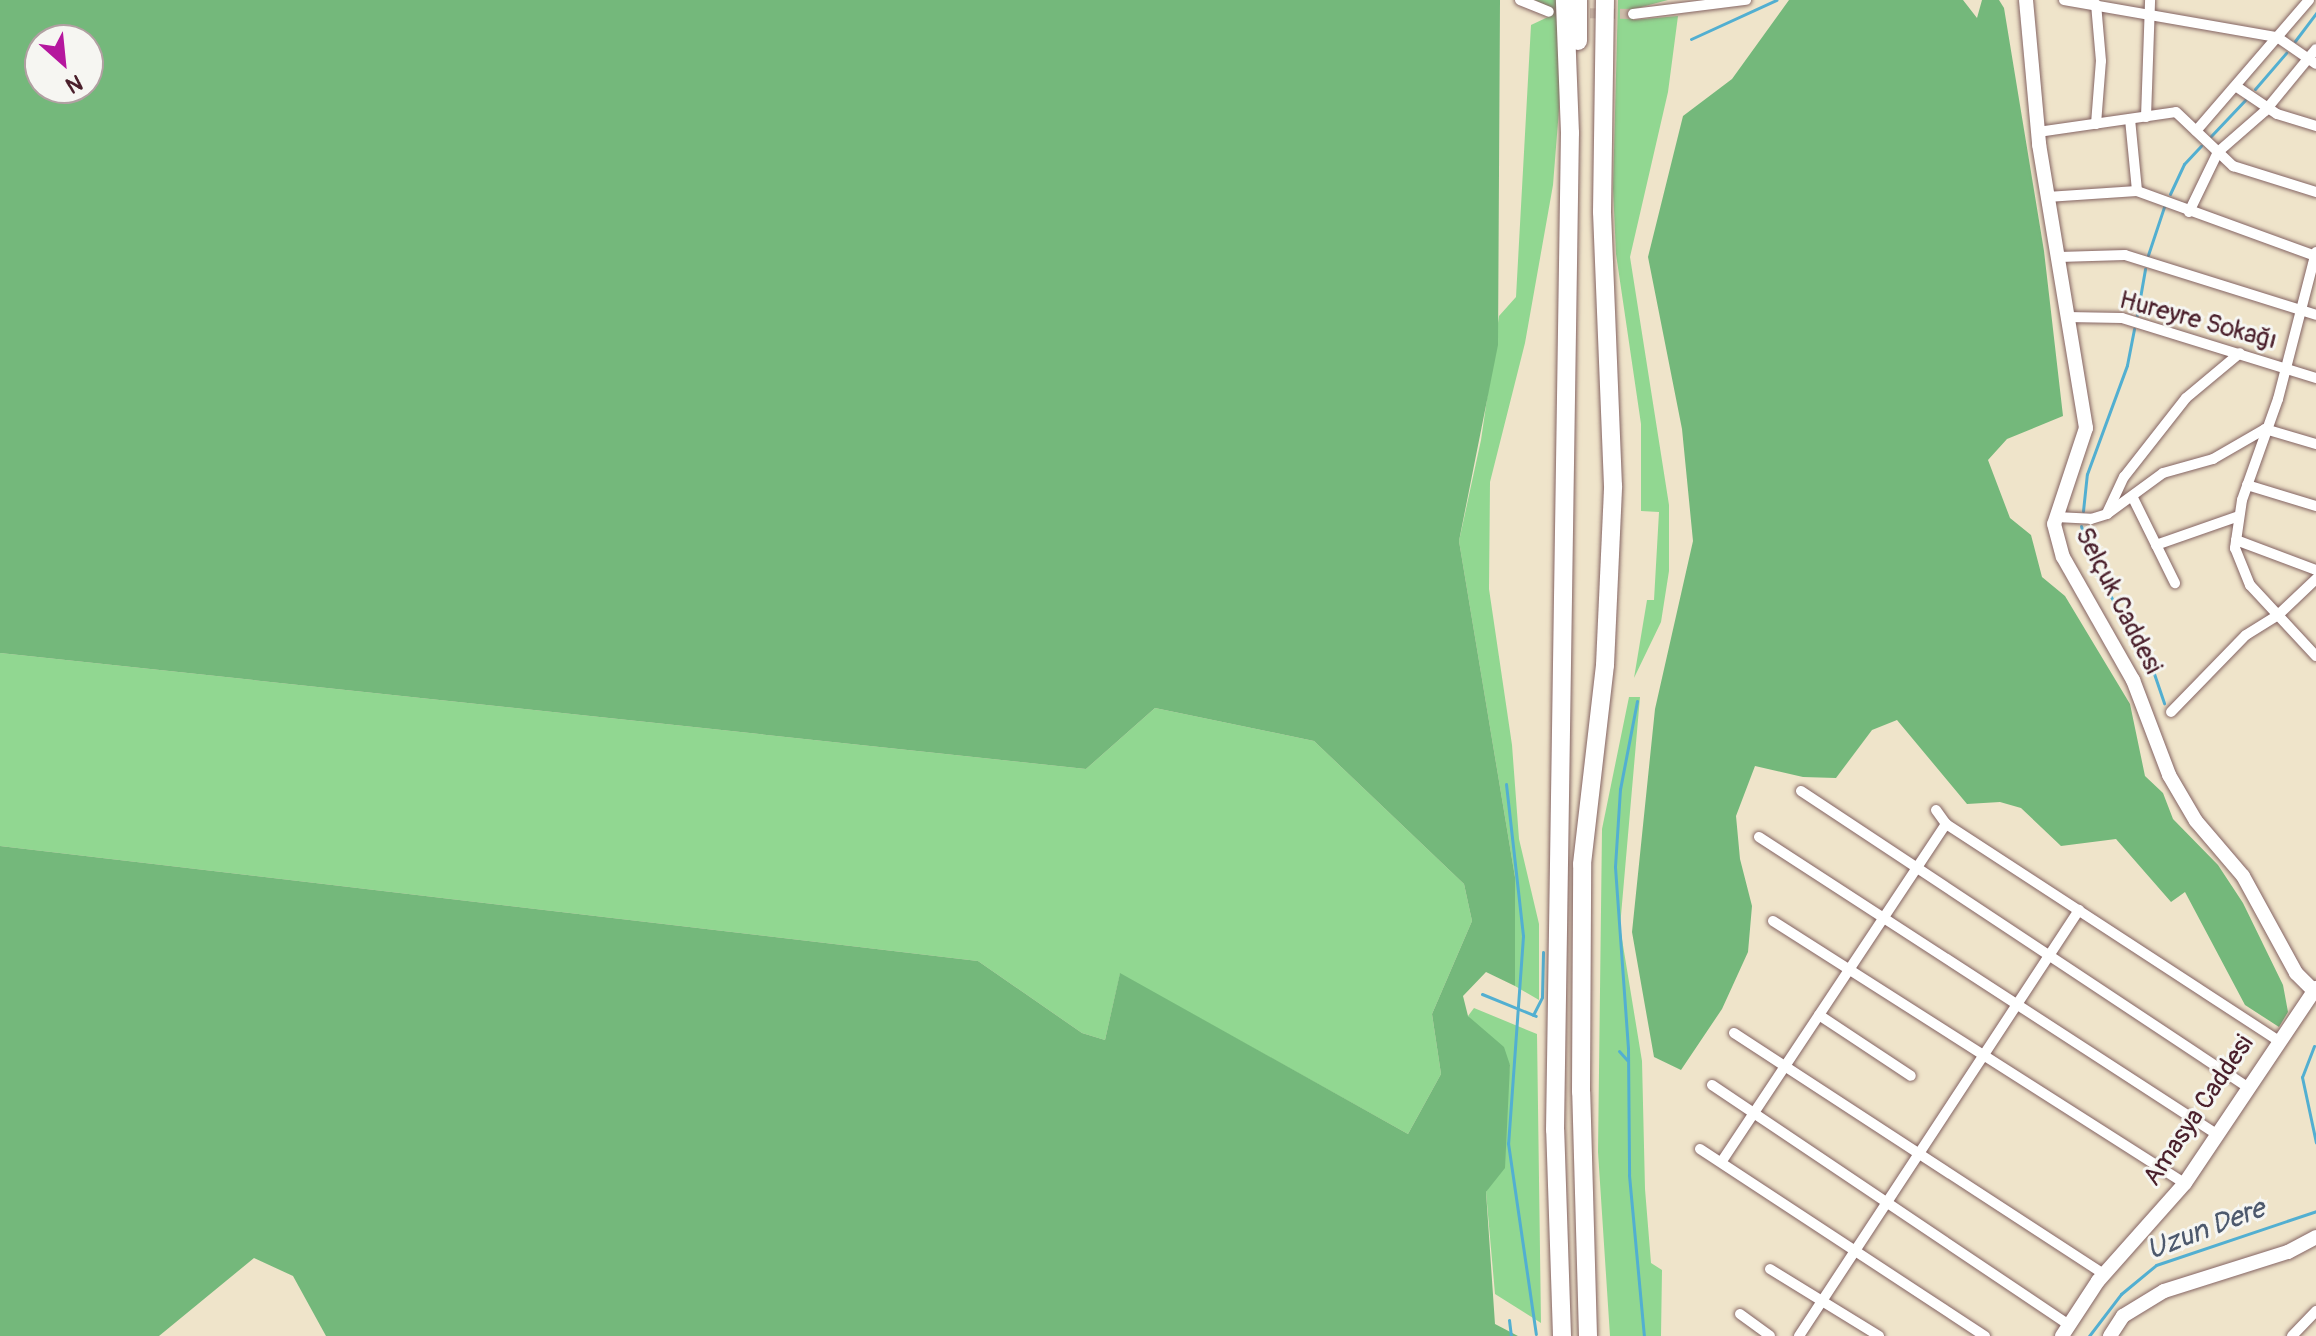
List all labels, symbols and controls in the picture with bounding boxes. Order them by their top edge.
north arrow [24,24,104,104]
text: N [61,68,87,99]
street label: Hureyre Sokağı [2116,285,2280,357]
street label: Selçuk Caddesi [2068,523,2168,679]
street label: Amasya Caddesi [2137,1030,2261,1192]
water label: Uzun Dere [2142,1192,2270,1268]

